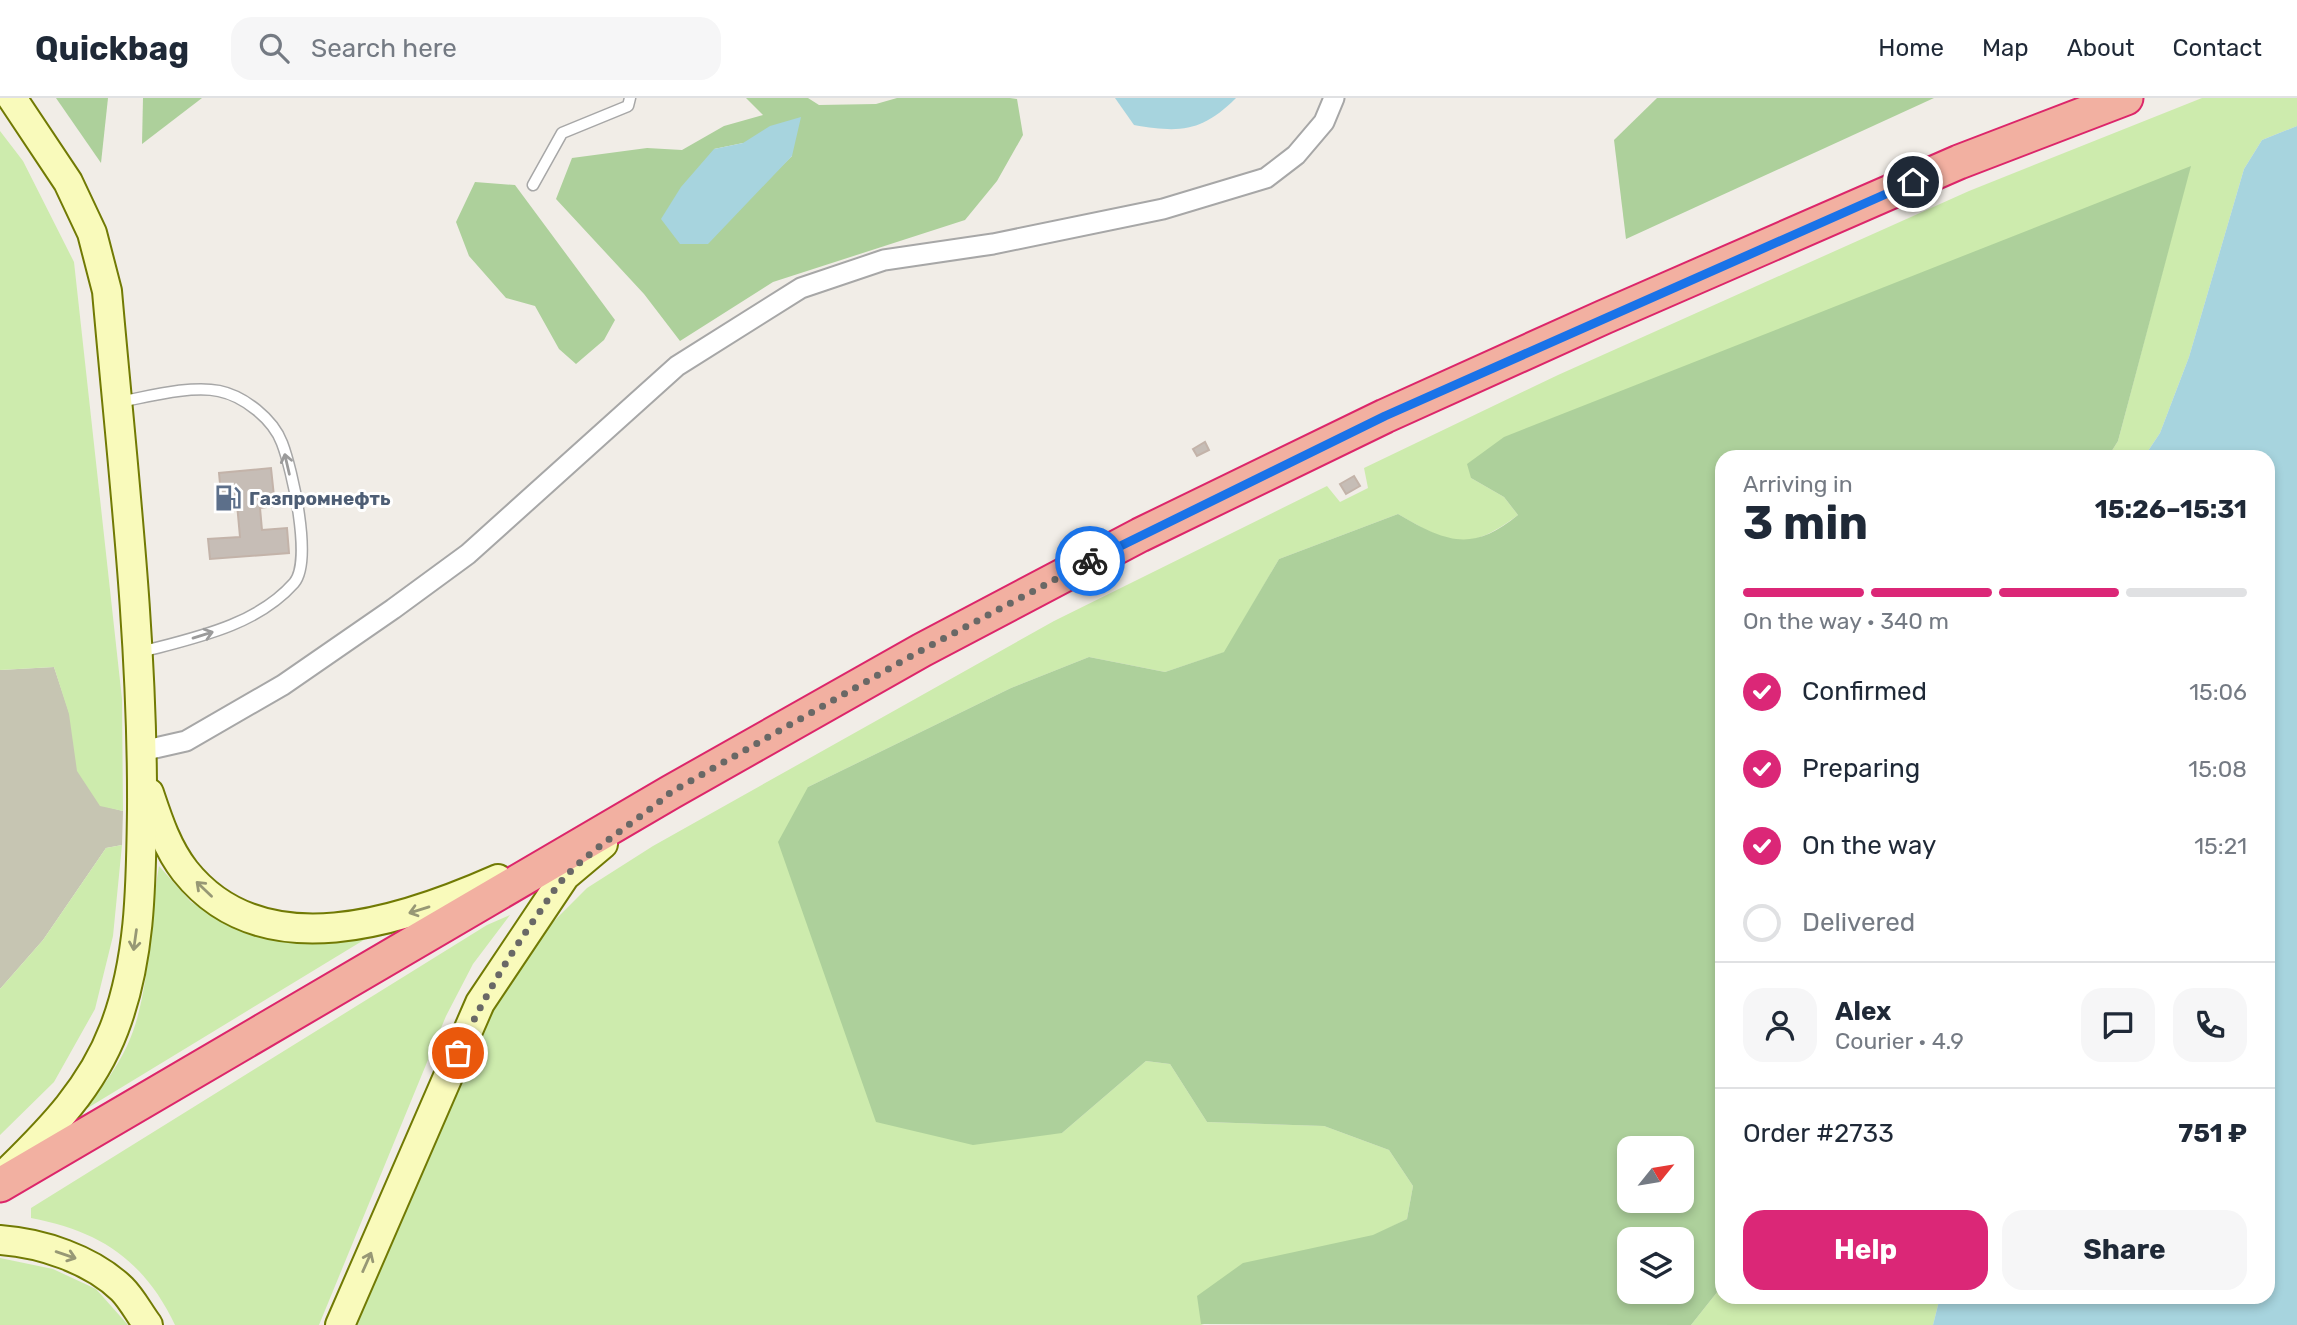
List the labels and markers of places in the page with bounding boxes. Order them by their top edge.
pin [1883,152,1943,212]
fuel station icon: Газпромнефть [213,483,243,513]
place label: Газпромнефть [249,487,391,510]
pin [428,1023,488,1083]

